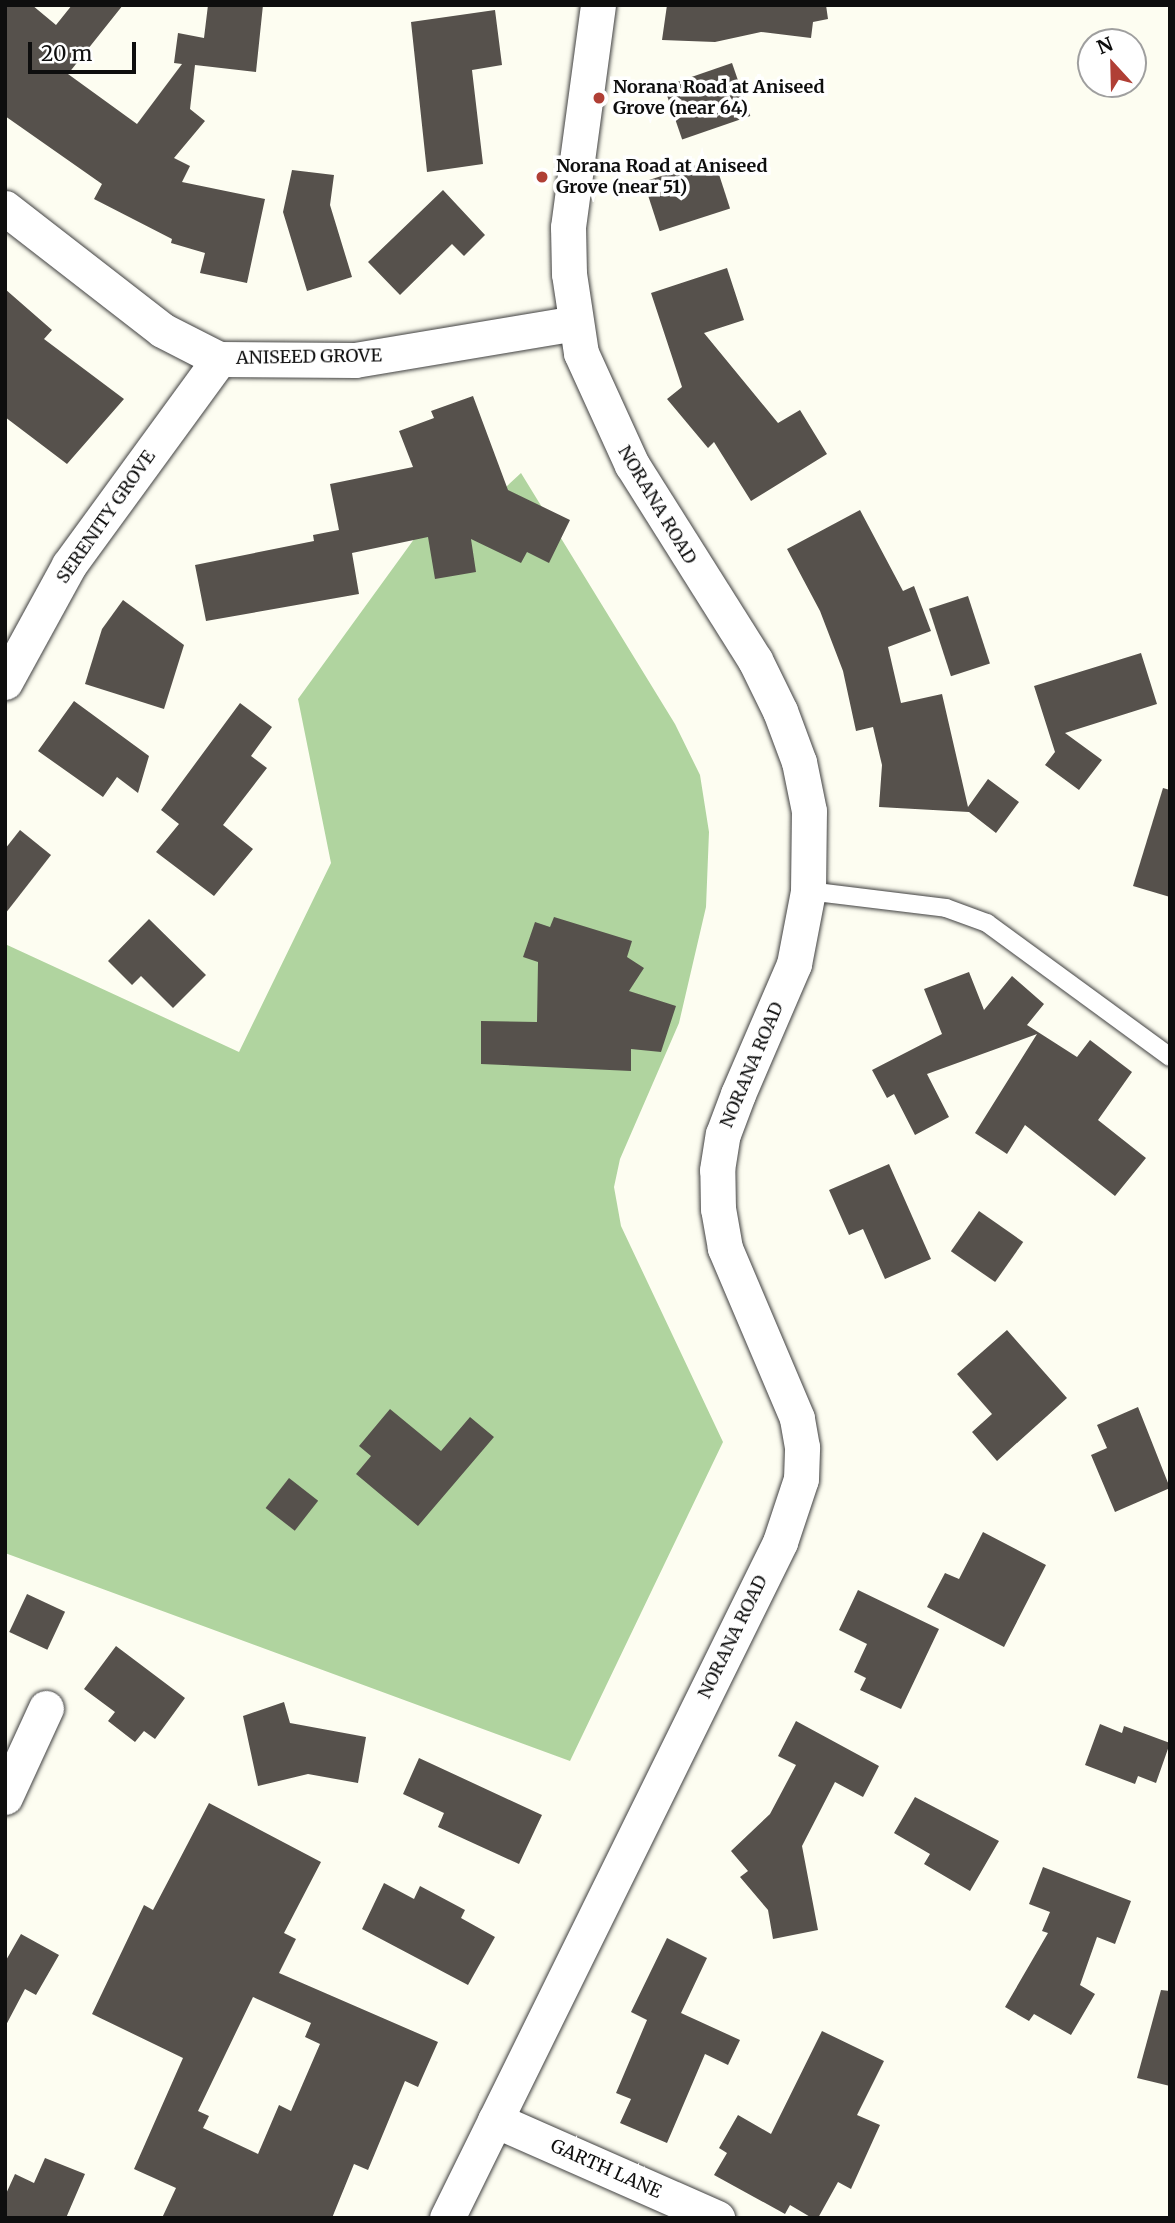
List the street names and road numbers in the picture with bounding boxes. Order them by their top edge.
street label: ANISEED GROVE [236,345,382,369]
street label: NORANA ROAD [613,442,701,568]
street label: SERENITY GROVE [52,446,160,588]
street label: NORANA ROAD [716,999,788,1131]
street label: NORANA ROAD [694,1572,772,1702]
street label: GARTH LANE [547,2135,665,2203]

